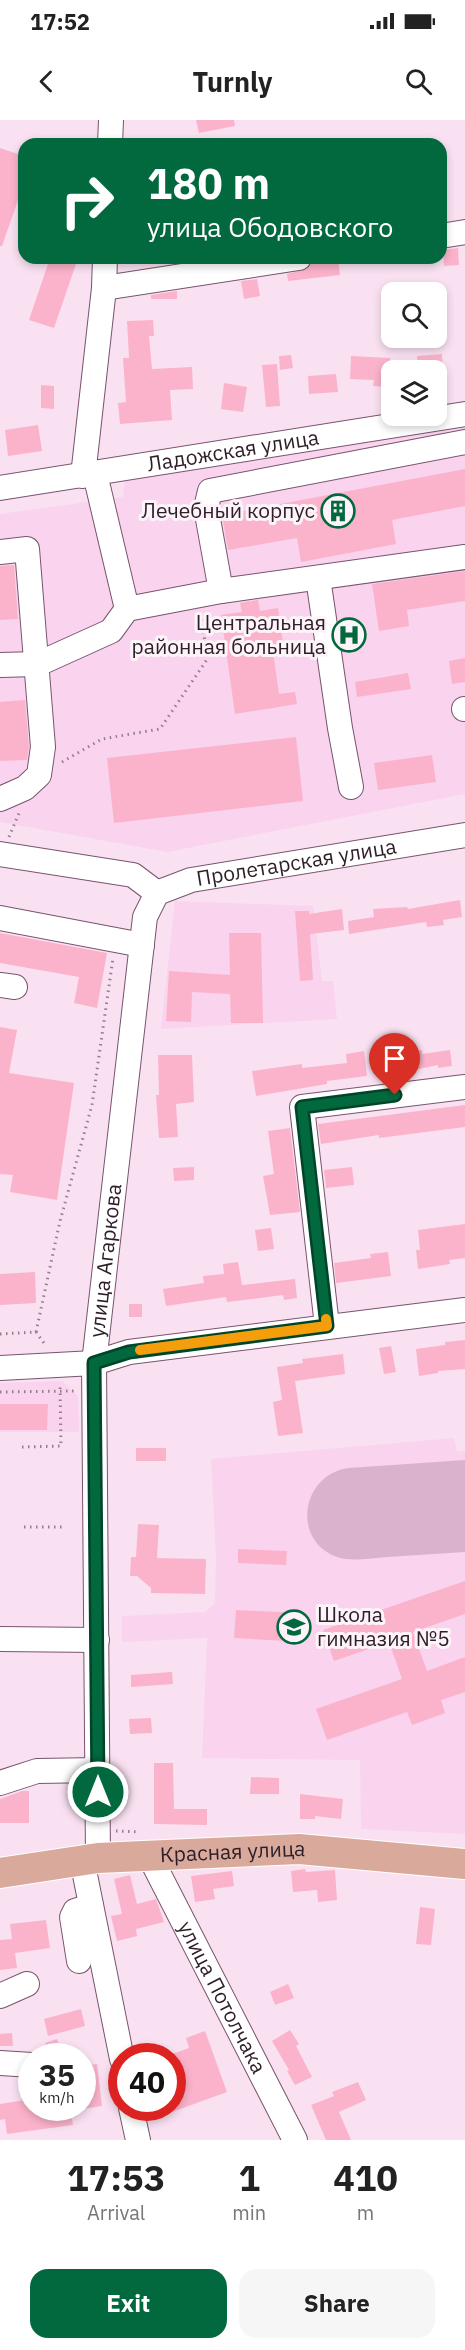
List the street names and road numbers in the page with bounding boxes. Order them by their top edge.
street label: Ладожская улица [145,422,321,477]
street label: Пролетарская улица [194,831,398,892]
street label: улица Агаркова [82,1182,127,1339]
street label: Красная улица [159,1834,307,1868]
street label: улица Потолчака [172,1916,273,2078]

